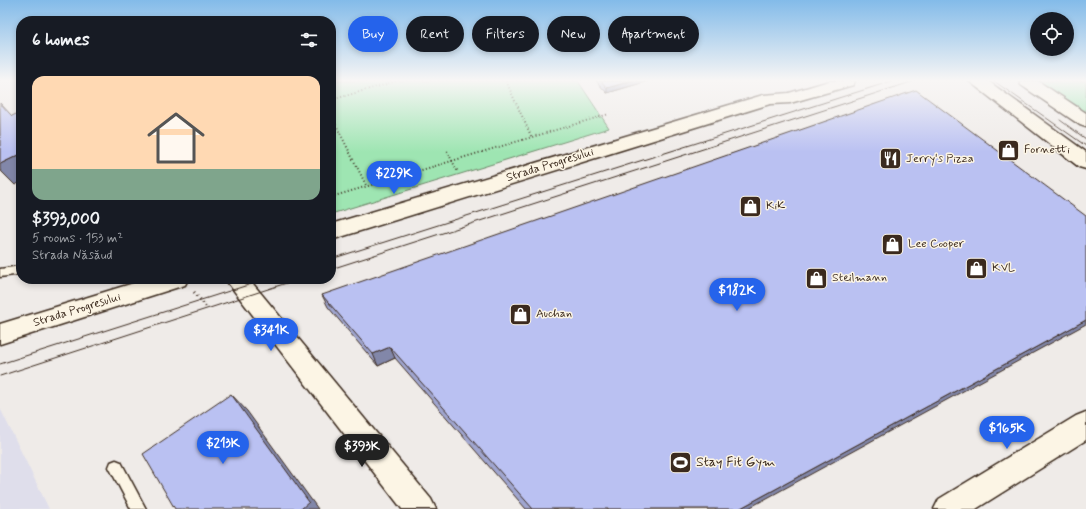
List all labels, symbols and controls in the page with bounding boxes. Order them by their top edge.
map controls [1030,12,1074,56]
button: locate [1030,12,1074,56]
chip: Buy [348,16,398,52]
chip: Rent [406,16,464,52]
chip: Filters [472,16,539,52]
chip: New [547,16,600,52]
chip: Apartment [608,16,699,52]
text: 6 homes [32,29,90,51]
icon: filters [298,29,320,51]
icon: home [140,102,212,174]
shop icon: Fornetti [996,137,1022,163]
place label: Fornetti [1024,142,1070,158]
street label: Strada Progresului [504,144,596,186]
restaurant icon: Jerry's Pizza [878,146,904,172]
place label: Jerry's Pizza [906,151,974,167]
pin: $229K [366,161,422,195]
text: $229K [376,165,412,182]
shop icon: KiK [738,193,764,219]
place label: KiK [766,198,785,214]
text: $393,000 [32,208,100,230]
text: 5 rooms · 153 m² [32,230,123,247]
shop icon: Lee Cooper [880,231,906,257]
place label: Lee Cooper [908,236,965,252]
text: Strada Năsăud [32,247,113,264]
shop icon: KVL [963,255,989,281]
place label: KVL [992,260,1015,276]
shop icon: Steilmann [803,265,829,291]
place label: Steilmann [832,270,887,286]
pin: $182K [709,278,765,312]
text: $182K [718,282,756,299]
street label: Strada Progresului [31,289,123,331]
shop icon: Auchan [507,301,533,327]
place label: Auchan [536,306,572,322]
pin: $341K [243,318,299,352]
text: $341K [253,322,289,339]
pin: $165K [979,416,1035,450]
text: $165K [988,420,1026,437]
pin: $213K [195,431,251,465]
pin: $393K [334,434,390,468]
text: $213K [206,435,240,452]
text: $393K [344,438,380,455]
sports icon: Stay Fit Gym [667,449,693,475]
place label: Stay Fit Gym [696,453,775,471]

